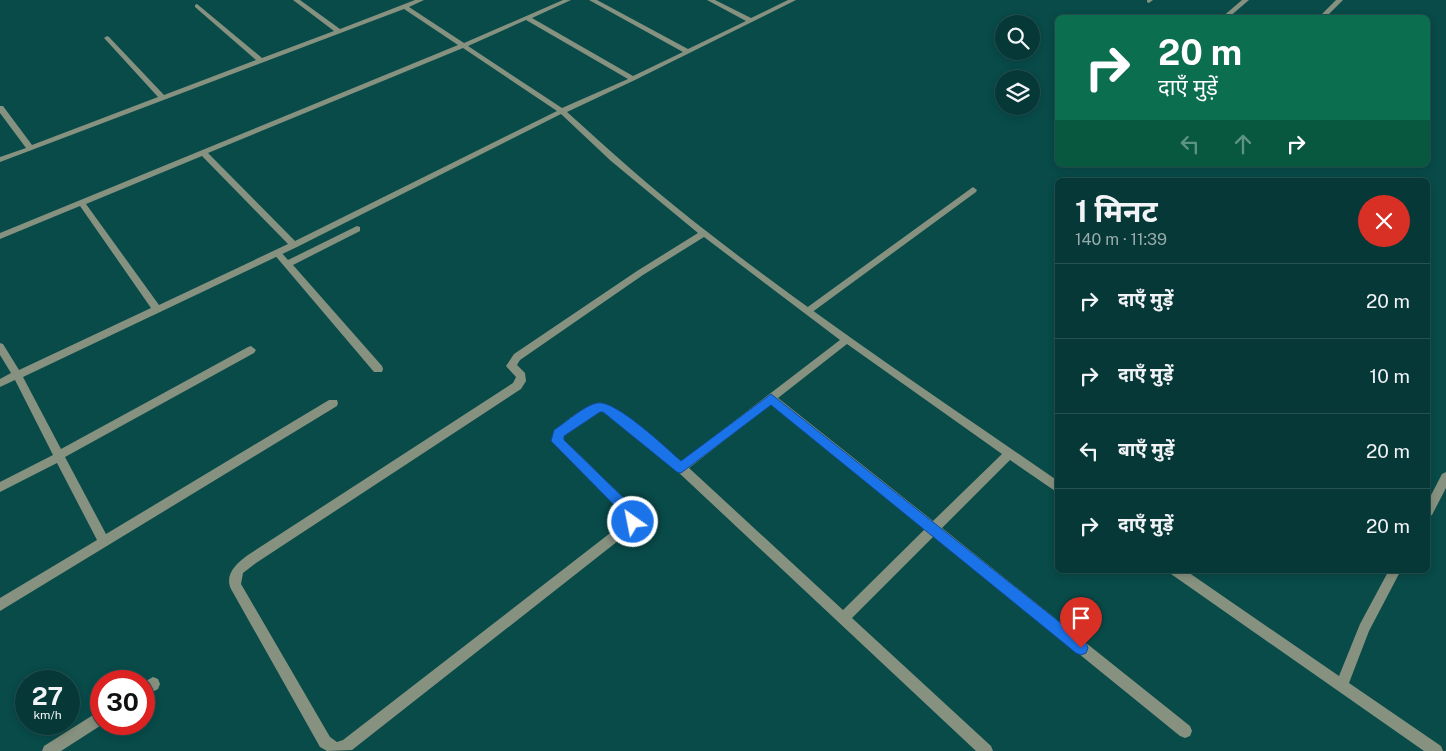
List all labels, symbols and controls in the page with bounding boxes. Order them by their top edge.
map controls [995,15,1040,115]
button: search [995,15,1040,60]
text: 20 m [1158,32,1242,73]
icon: right [1075,35,1140,100]
button: layers [995,70,1040,115]
text: दाएँ मुड़ें [1158,74,1218,100]
icon: left [1176,130,1204,158]
icon: ahead [1229,130,1257,158]
icon: right [1282,130,1310,158]
text: 1 मिनट [1075,193,1158,229]
button: close [1358,195,1410,247]
text: 140 m · 11:39 [1075,230,1167,249]
icon: right [1075,287,1103,315]
text: दाएँ मुड़ें [1118,288,1173,310]
text: 20 m [1366,290,1410,312]
icon: right [1075,362,1103,390]
text: दाएँ मुड़ें [1118,363,1173,385]
text: 10 m [1370,365,1410,387]
icon: left [1075,437,1103,465]
text: बाएँ मुड़ें [1118,438,1174,460]
text: 20 m [1366,440,1410,462]
position arrow [606,495,658,547]
icon: right [1075,512,1103,540]
text: दाएँ मुड़ें [1118,513,1173,535]
text: 20 m [1366,515,1410,537]
pin [1060,597,1102,648]
icon: arrive [1067,604,1095,632]
speed limit sign: 30 [90,670,155,735]
text: 27 [32,681,63,711]
text: km/h [33,708,62,722]

